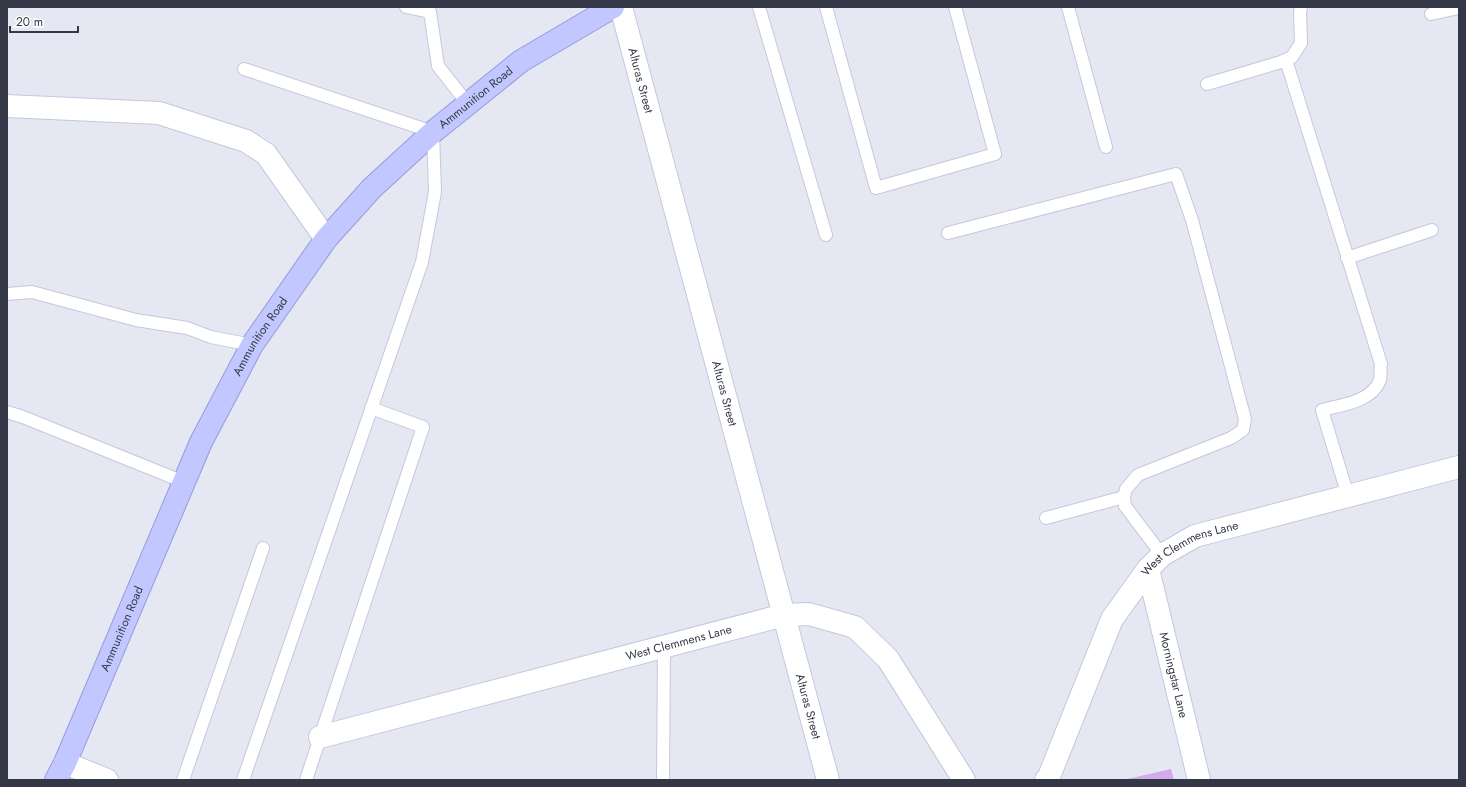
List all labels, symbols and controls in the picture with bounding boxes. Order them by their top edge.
scale bar [10,8,78,34]
text: 20 m [16,13,43,31]
street label: Alturas Street [623,46,658,115]
street label: Ammunition Road [435,62,517,133]
street label: Ammunition Road [228,293,292,379]
street label: Alturas Street [707,359,742,428]
street label: West Clemmens Lane [1137,516,1240,580]
street label: Ammunition Road [96,583,148,674]
street label: West Clemmens Lane [624,620,734,665]
street label: Morningstar Lane [1155,630,1193,720]
street label: Alturas Street [791,672,826,741]

